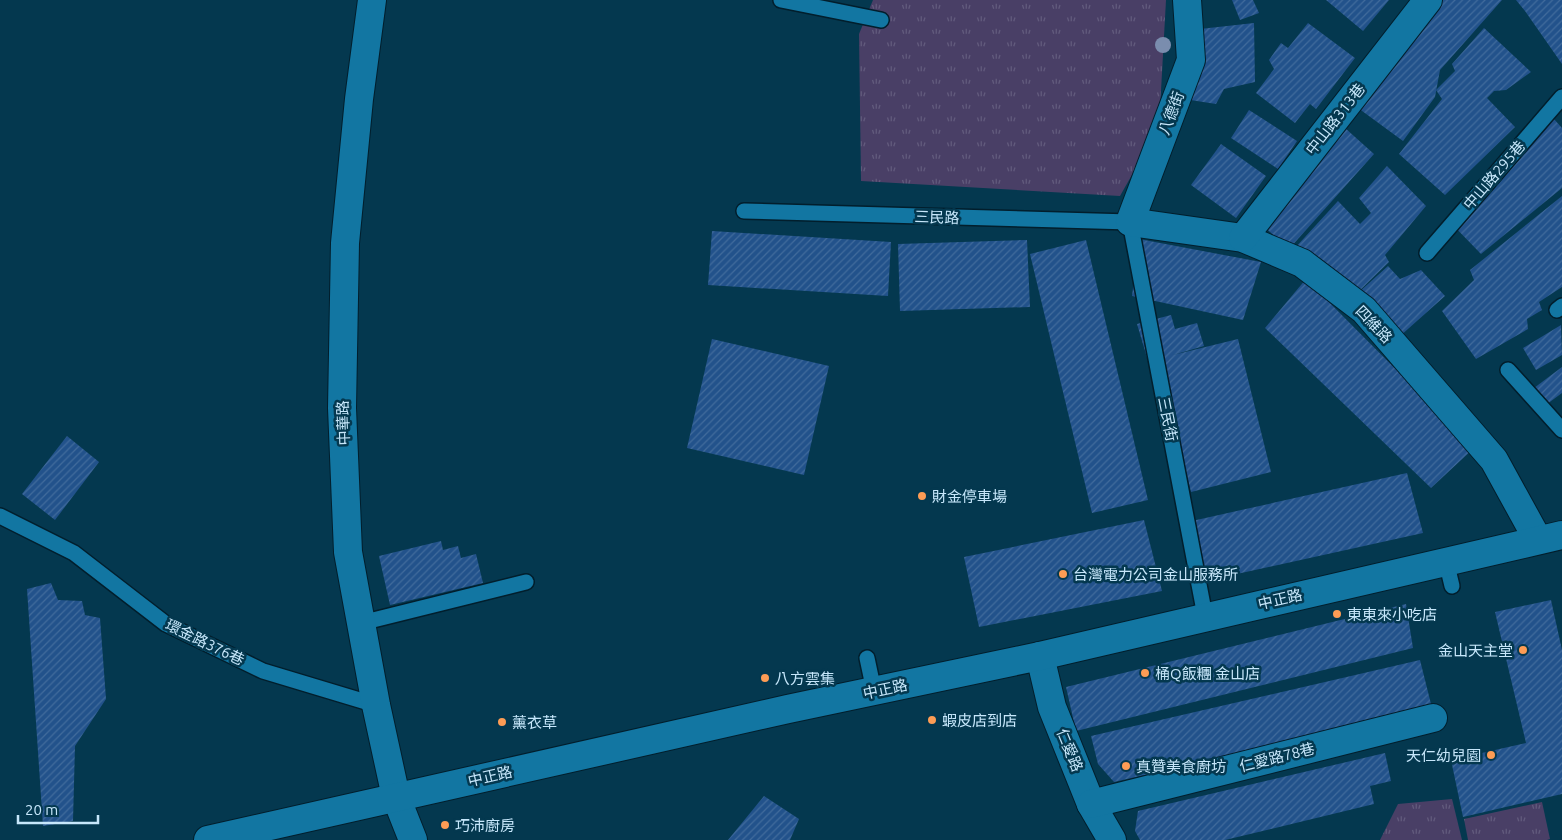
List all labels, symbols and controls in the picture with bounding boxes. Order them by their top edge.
street label: 中山路313巷 [1302,80,1368,158]
street label: 八德街 [1155,89,1187,137]
street label: 中山路295巷 [1460,137,1528,213]
street label: 三民路 [914,208,960,226]
street label: 四維路 [1352,302,1396,346]
street label: 三民街 [1155,395,1181,443]
street label: 中華路 [334,400,352,446]
place label: 財金停車場 [932,488,1007,505]
marker: 財金停車場 [916,490,928,502]
place label: 台灣電力公司金山服務所 [1073,566,1238,583]
marker: 台灣電力公司金山服務所 [1057,568,1069,580]
street label: 中正路 [1256,586,1304,612]
place label: 東東來小吃店 [1347,606,1437,623]
marker: 東東來小吃店 [1331,608,1343,620]
street label: 環金路376巷 [163,616,247,668]
place label: 金山天主堂 [1438,642,1513,659]
marker: 金山天主堂 [1517,644,1529,656]
place label: 桶Q飯糰 金山店 [1155,665,1260,682]
marker: 桶Q飯糰 金山店 [1139,667,1151,679]
place label: 八方雲集 [775,670,835,687]
marker: 八方雲集 [759,672,771,684]
street label: 中正路 [861,676,909,702]
place label: 蝦皮店到店 [942,712,1017,729]
place label: 薰衣草 [512,714,557,731]
marker: 蝦皮店到店 [926,714,938,726]
marker: 薰衣草 [496,716,508,728]
street label: 仁愛路 [1054,726,1086,774]
street label: 仁愛路78巷 [1238,739,1316,775]
place label: 天仁幼兒園 [1406,747,1481,764]
marker: 天仁幼兒園 [1485,749,1497,761]
place label: 真贊美食廚坊 [1136,758,1226,775]
marker: 真贊美食廚坊 [1120,760,1132,772]
street label: 中正路 [466,763,514,789]
scale bar [18,792,98,824]
text: 20 m [25,801,58,818]
place label: 巧沛廚房 [455,817,515,834]
marker: 巧沛廚房 [439,819,451,831]

